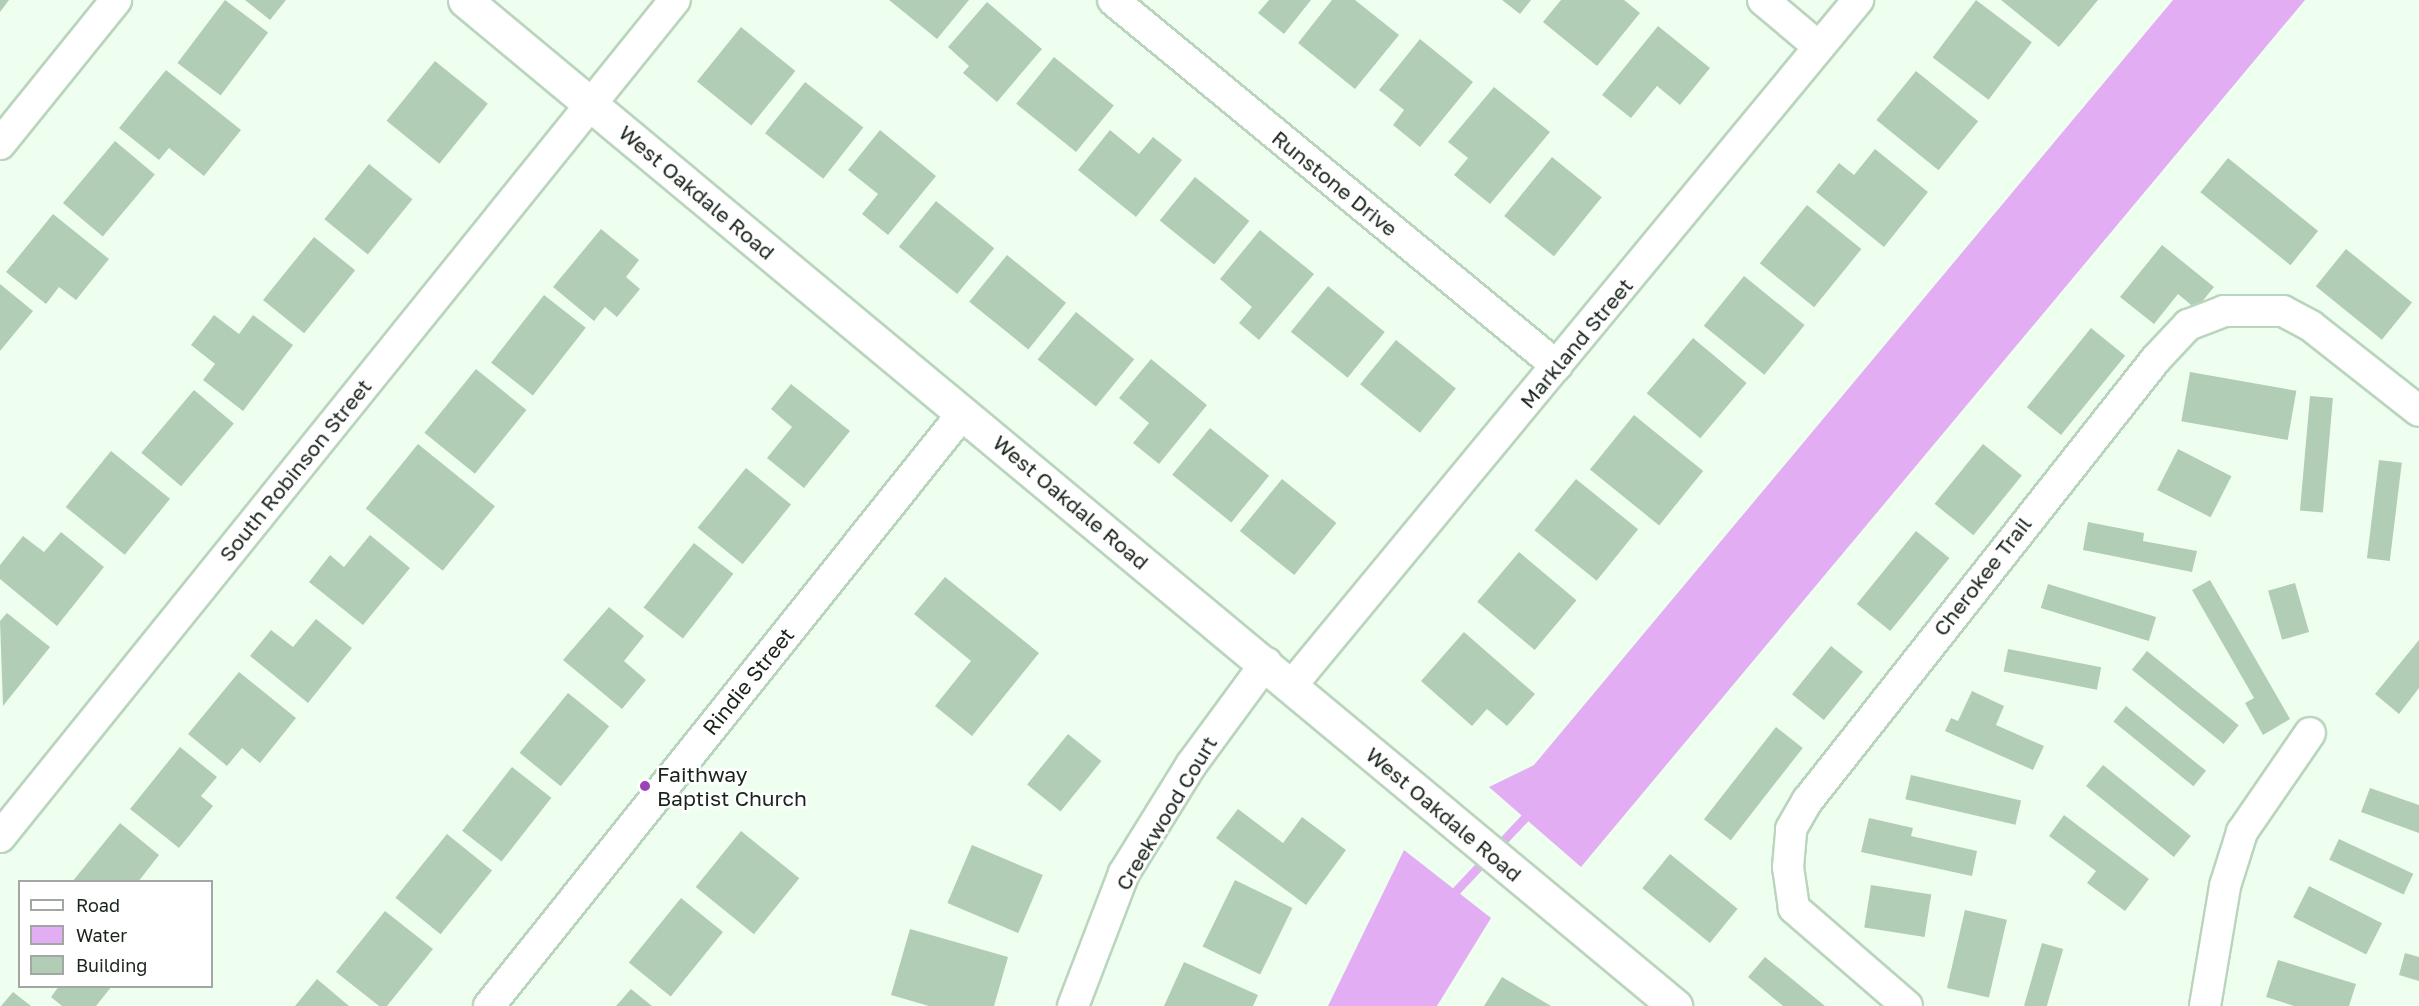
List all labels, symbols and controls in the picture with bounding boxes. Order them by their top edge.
street label: West Oakdale Road [614,120,780,264]
street label: Runstone Drive [1267,125,1403,241]
street label: Markland Street [1514,273,1638,413]
street label: South Robinson Street [214,374,376,566]
street label: West Oakdale Road [988,430,1154,574]
street label: Cherokee Trail [1928,511,2036,641]
street label: Rindie Street [697,622,799,740]
street label: Creekwood Court [1110,731,1222,895]
street label: West Oakdale Road [1361,742,1527,886]
place label: Faithway Baptist Church [657,761,807,811]
marker: Faithway Baptist Church [638,779,652,793]
legend [18,880,213,988]
text: Road [76,894,120,916]
text: Water [76,924,127,946]
text: Building [76,954,147,976]

